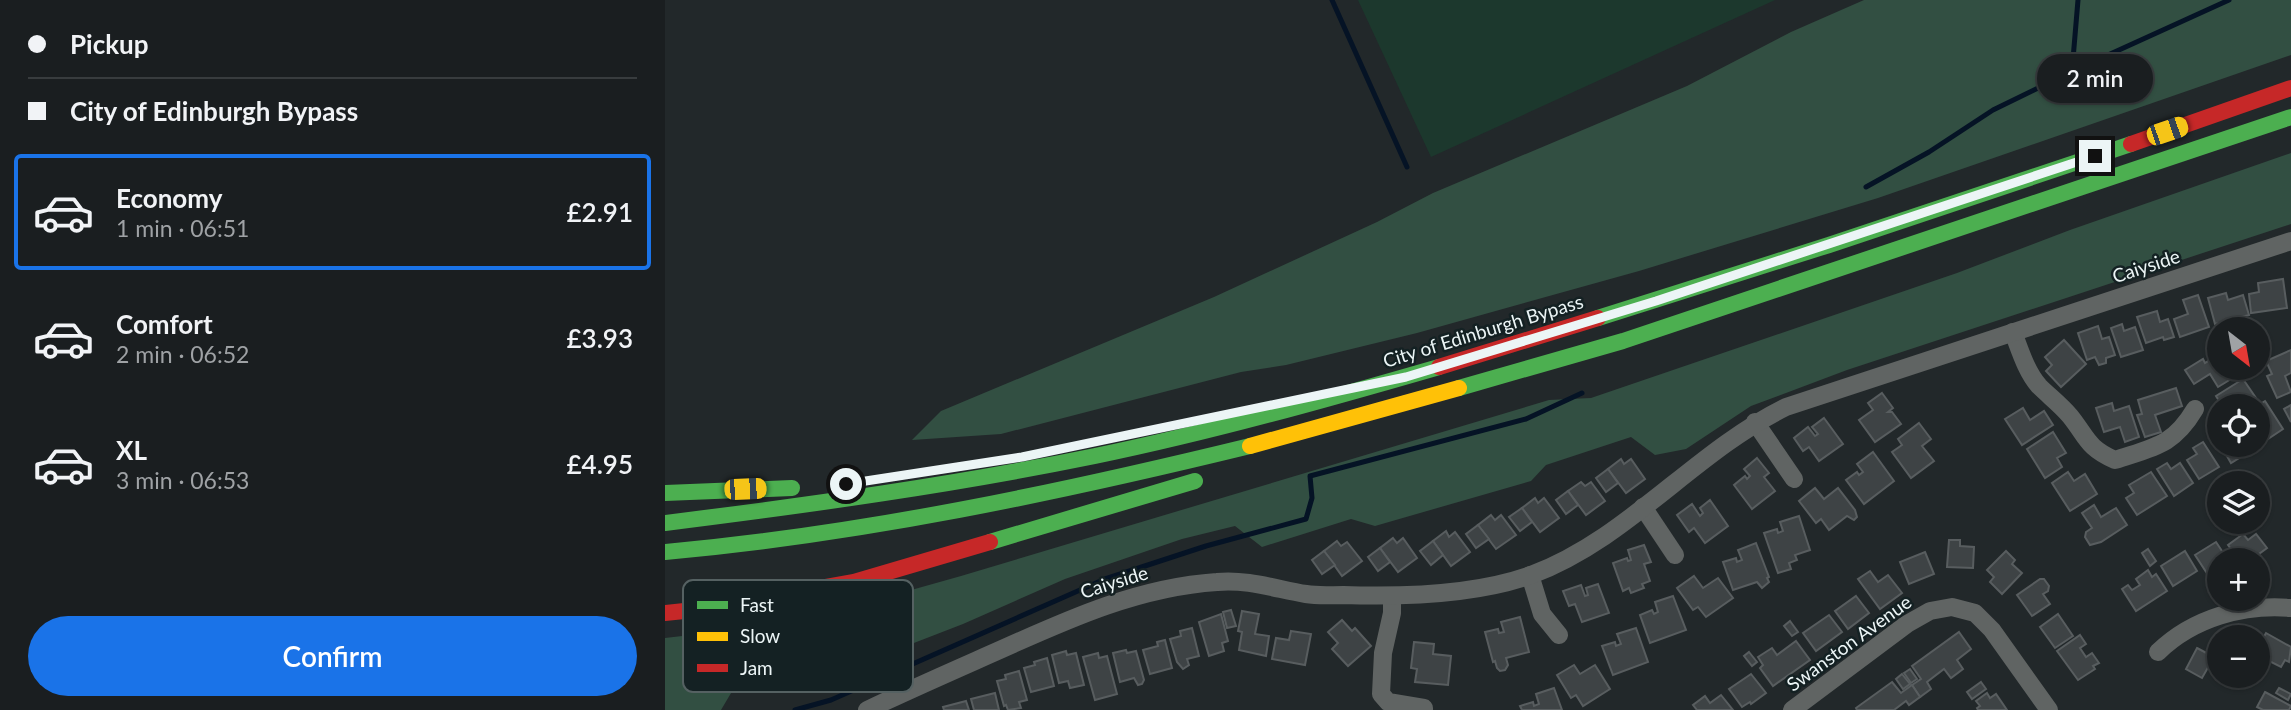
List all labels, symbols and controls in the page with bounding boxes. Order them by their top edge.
text: Pickup [70,28,149,60]
callout: 2 min [2037,54,2153,104]
text: 2 min [2067,64,2123,92]
text: City of Edinburgh Bypass [70,95,358,127]
car [2144,114,2191,148]
route end [2079,140,2111,172]
icon: car [32,181,95,244]
text: Economy [116,182,222,214]
text: £2.91 [567,196,633,228]
text: 1 min · 06:51 [116,214,249,242]
street label: Caiyside [2109,244,2183,287]
street label: City of Edinburgh Bypass [1380,289,1586,372]
icon: car [32,307,95,370]
text: Comfort [116,308,213,340]
north arrow [2207,317,2270,380]
map controls [2207,317,2270,688]
text: £3.93 [567,322,633,354]
text: 2 min · 06:52 [116,340,249,368]
button: locate [2207,394,2270,457]
icon: car [32,433,95,496]
text: XL [116,434,147,466]
text: £4.95 [567,448,633,480]
text: 3 min · 06:53 [116,466,249,494]
route start [830,468,862,500]
button: layers [2207,471,2270,534]
car [724,478,767,500]
button: + [2207,548,2270,611]
street label: Caiyside [1077,560,1151,603]
legend [683,580,913,692]
street label: Swanston Avenue [1782,590,1915,695]
text: Fast [740,593,774,616]
button: Confirm [28,616,637,696]
text: Slow [740,624,780,647]
button: − [2207,625,2270,688]
text: Jam [740,656,773,679]

